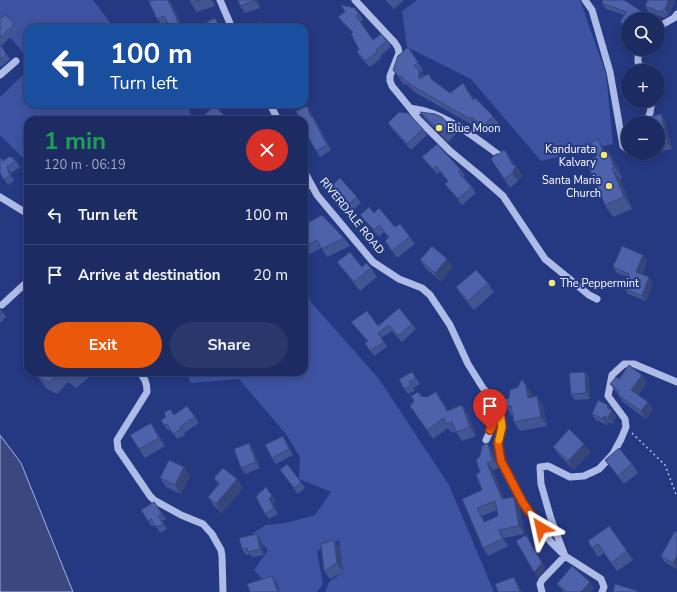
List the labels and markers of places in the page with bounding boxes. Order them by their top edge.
place label: Blue Moon [447,121,500,136]
marker: Blue Moon [434,123,444,133]
place label: Kandurata Kalvary [545,142,596,170]
marker: Kandurata Kalvary [599,150,609,160]
place label: Santa Maria Church [542,173,601,201]
marker: Santa Maria Church [604,181,614,191]
place label: The Peppermint [560,276,639,291]
marker: The Peppermint [547,278,557,288]
pin [473,389,507,430]

